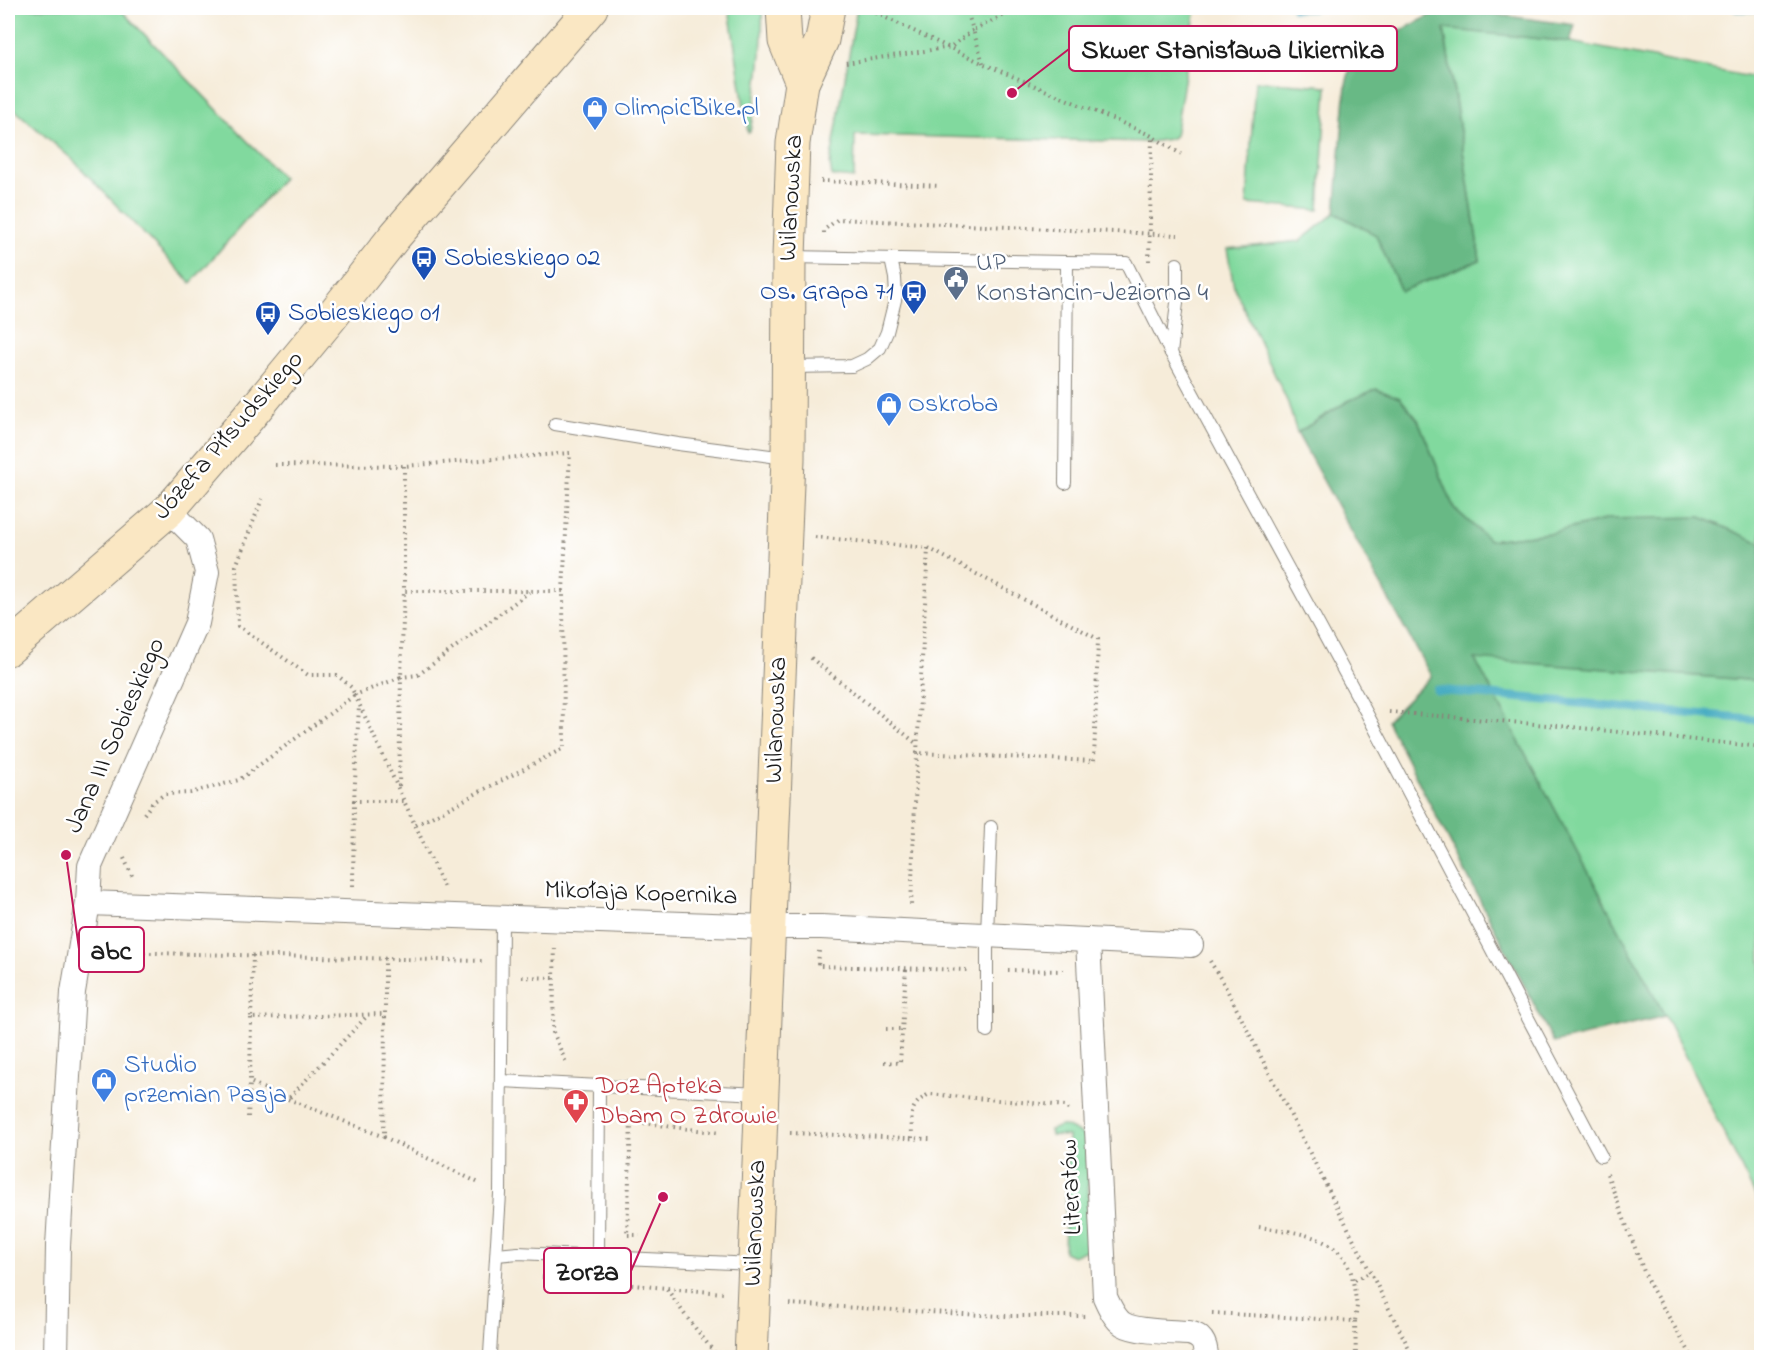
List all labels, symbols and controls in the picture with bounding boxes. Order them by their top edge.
callout: Skwer Stanisława Likiernika [1069,26,1397,71]
text: Skwer Stanisława Likiernika [1081,32,1385,71]
place label: OlimpicBike.pl [614,90,759,128]
shop icon: OlimpicBike.pl [580,94,610,132]
street label: Wilanowska [770,134,814,262]
place label: Sobieskiego 02 [444,240,600,278]
bus stop icon: Sobieskiego 02 [409,244,439,282]
place label: UP Konstancin-Jeziorna 4 [976,245,1208,313]
public building icon: UP Konstancin-Jeziorna 4 [941,264,971,302]
place label: Os. Grapa 71 [760,274,894,312]
bus stop icon: Os. Grapa 71 [899,278,929,316]
place label: Sobieskiego 01 [288,295,440,333]
bus stop icon: Sobieskiego 01 [253,299,283,337]
street label: Józefa Piłsudskiego [144,343,314,529]
place label: Oskroba [908,386,998,424]
shop icon: Oskroba [874,390,904,428]
street label: Jana III Sobieskiego [56,632,176,840]
street label: Wilanowska [756,656,798,784]
street label: Mikołaja Kopernika [544,872,738,916]
callout: abc [79,927,144,972]
text: abc [91,933,132,972]
place label: Studio przemian Pasja [124,1047,287,1115]
shop icon: Studio przemian Pasja [89,1066,119,1104]
place label: Doz Apteka Dbam O Zdrowie [595,1068,778,1136]
pharmacy icon: Doz Apteka Dbam O Zdrowie [561,1087,591,1125]
street label: Literatów [1051,1138,1093,1236]
street label: Wilanowska [735,1159,777,1287]
callout: Zorza [544,1248,631,1293]
text: Zorza [555,1254,619,1293]

